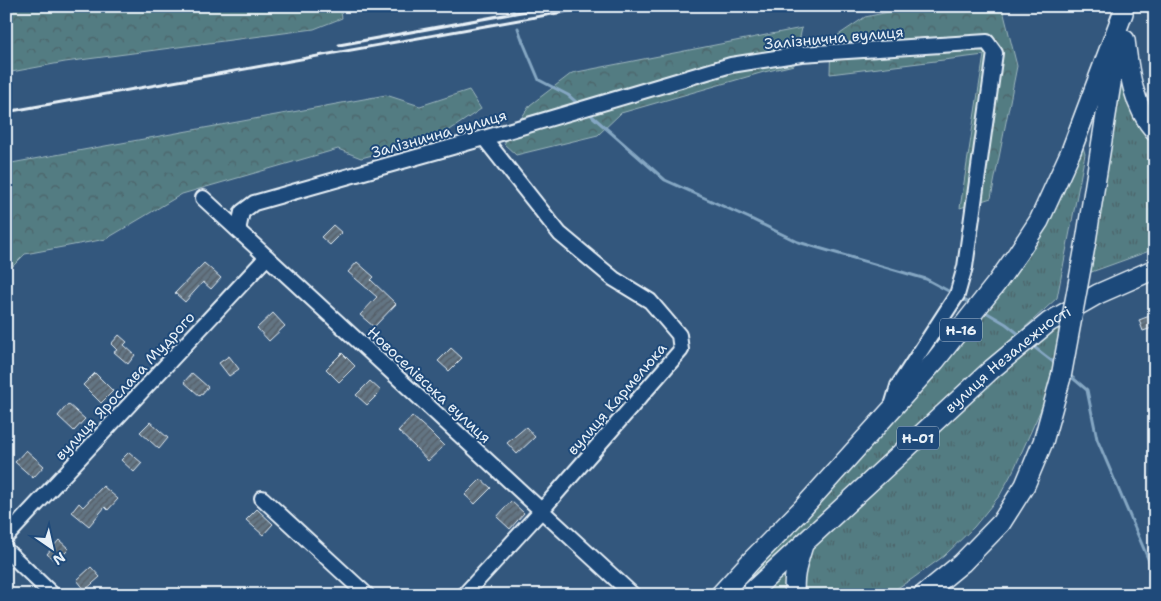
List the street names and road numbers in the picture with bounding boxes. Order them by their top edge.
street label: Залізнична вулиця [763,22,905,54]
street label: Залізнична вулиця [369,105,509,163]
street label: вулиця Незалежності [941,302,1075,418]
street label: вулиця Ярослава Мудрого [51,307,199,465]
road number: Н-16 [940,318,982,342]
street label: Новоселівська вулиця [363,322,495,448]
street label: вулиця Кармелюка [563,338,672,459]
road number: Н-01 [897,426,939,449]

